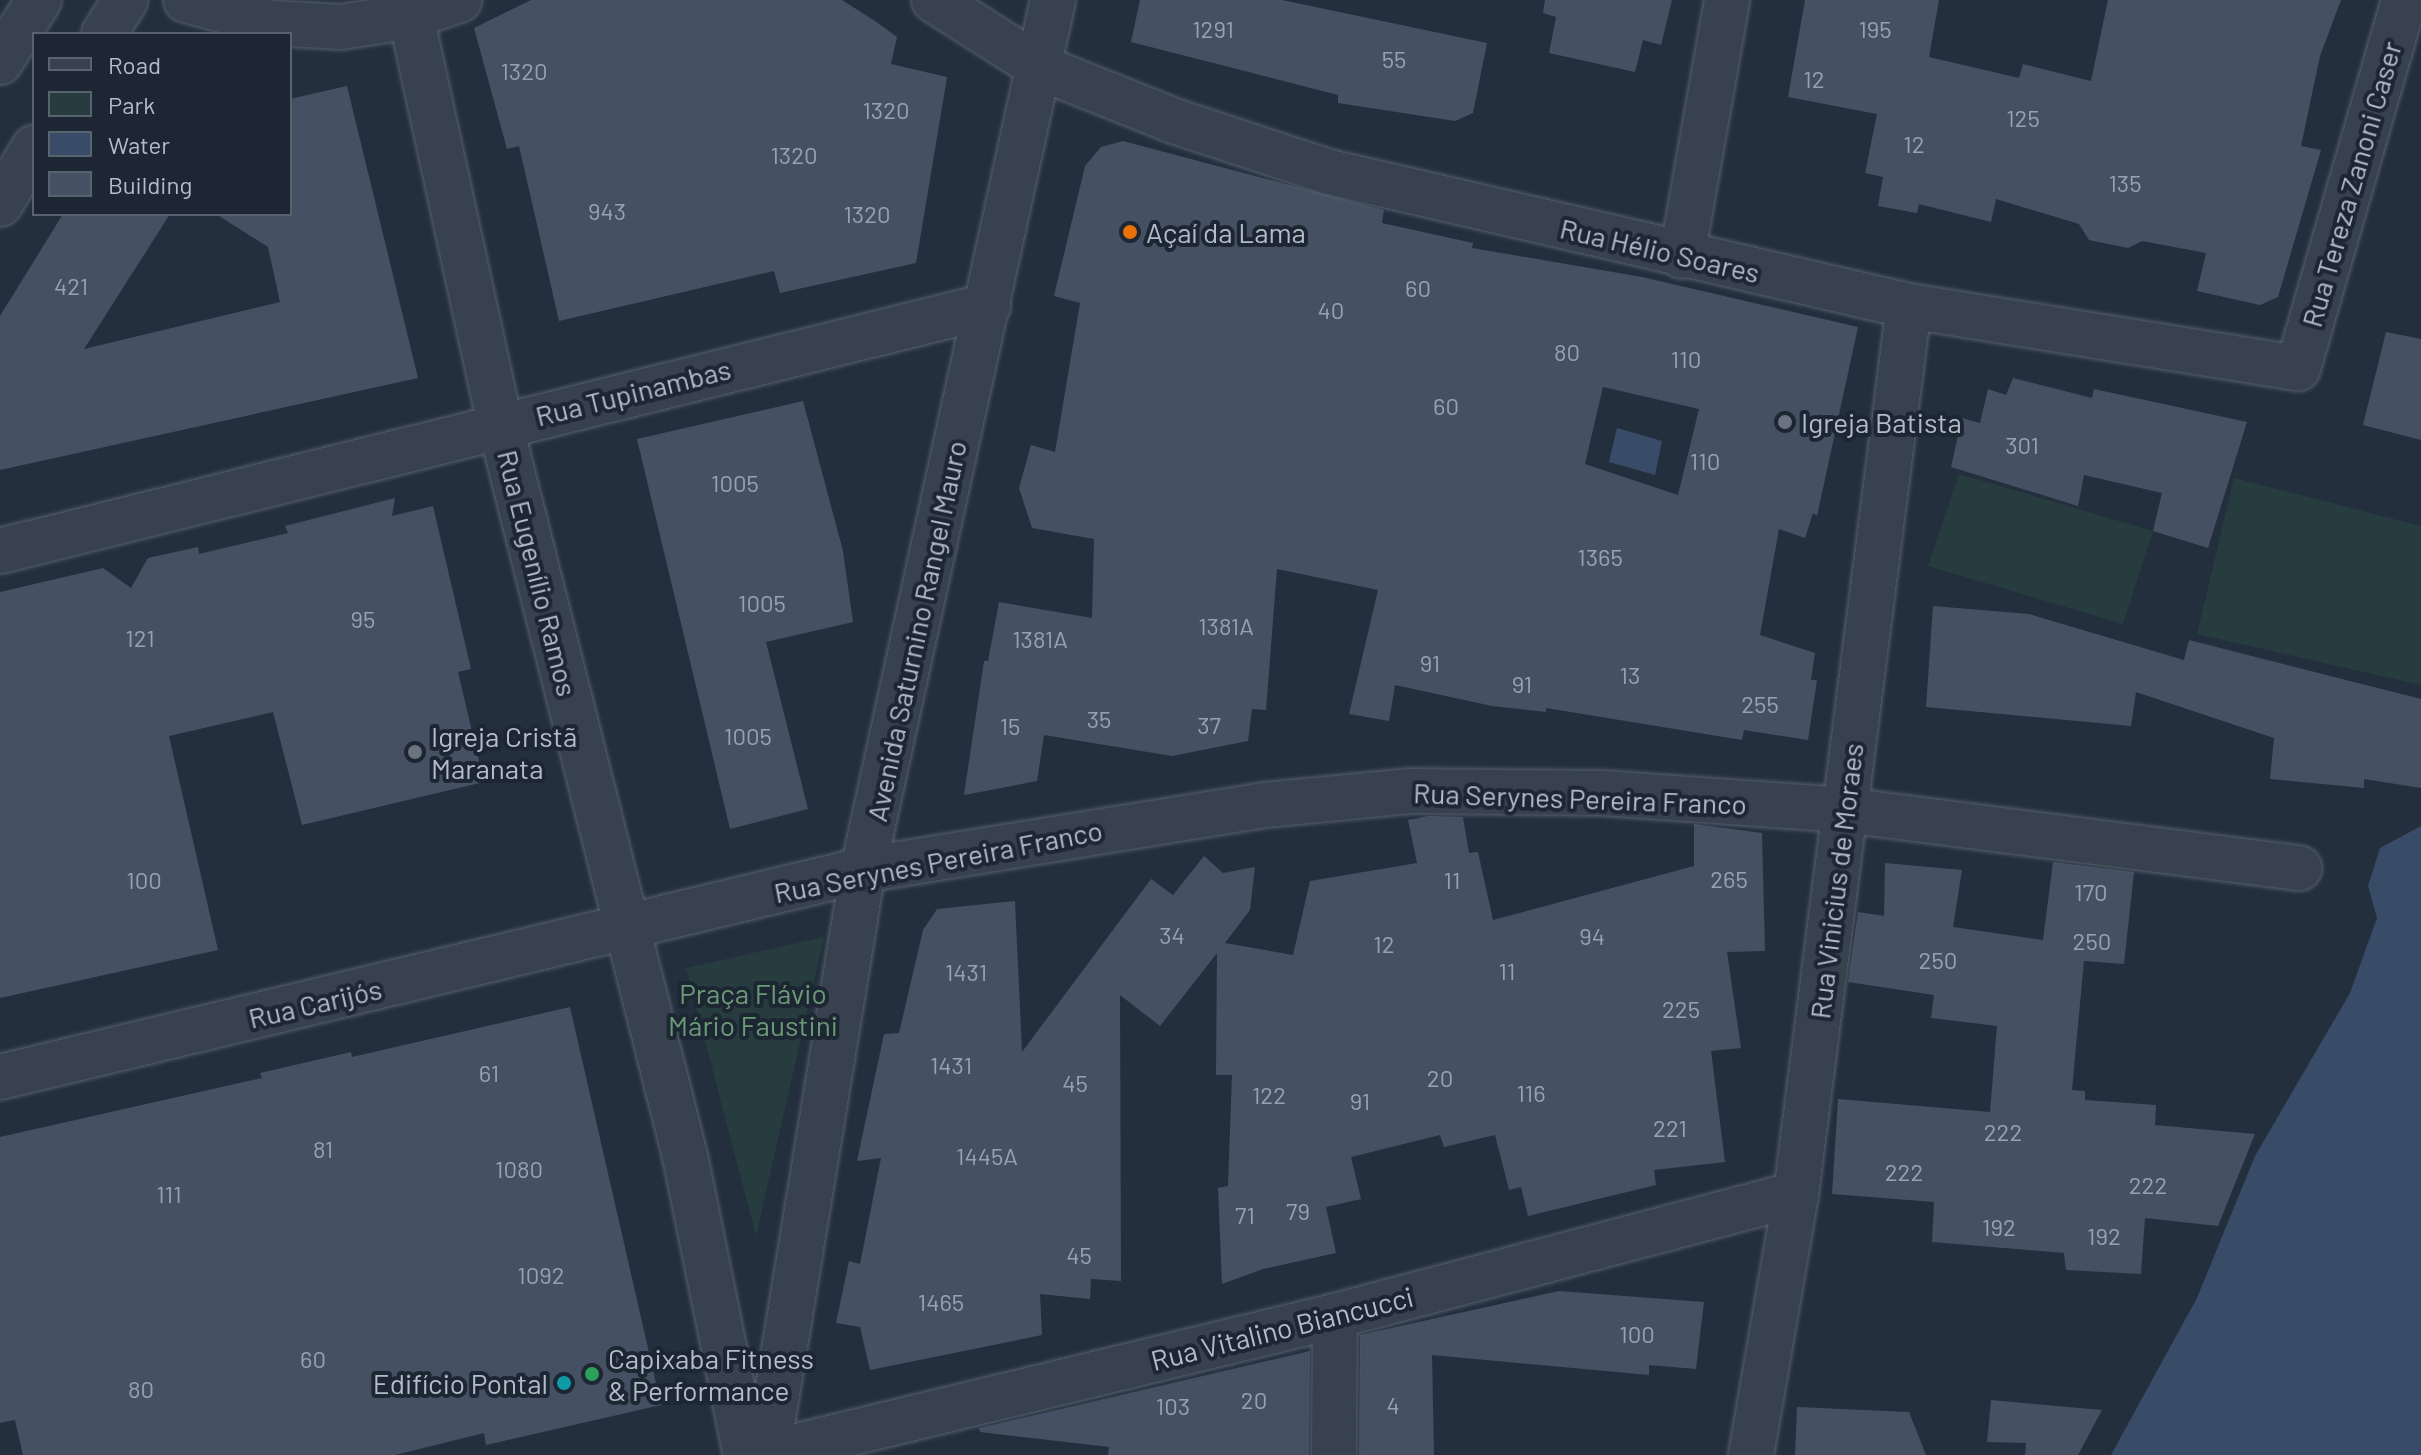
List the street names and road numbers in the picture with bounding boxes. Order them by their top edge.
street label: Rua Tereza Zanoni Caser [2294,37,2408,331]
street label: Rua Hélio Soares [1557,211,1763,289]
street label: Rua Tupinambas [532,352,734,432]
street label: Avenida Saturnino Rangel Mauro [859,438,973,824]
street label: Rua Eugenílio Ramos [491,446,585,700]
street label: Rua Vinicius de Moraes [1802,741,1870,1021]
street label: Rua Serynes Pereira Franco [1413,775,1747,821]
street label: Rua Serynes Pereira Franco [771,813,1105,909]
street label: Rua Carijós [245,971,385,1035]
street label: Rua Vitalino Biancucci [1147,1279,1417,1377]

